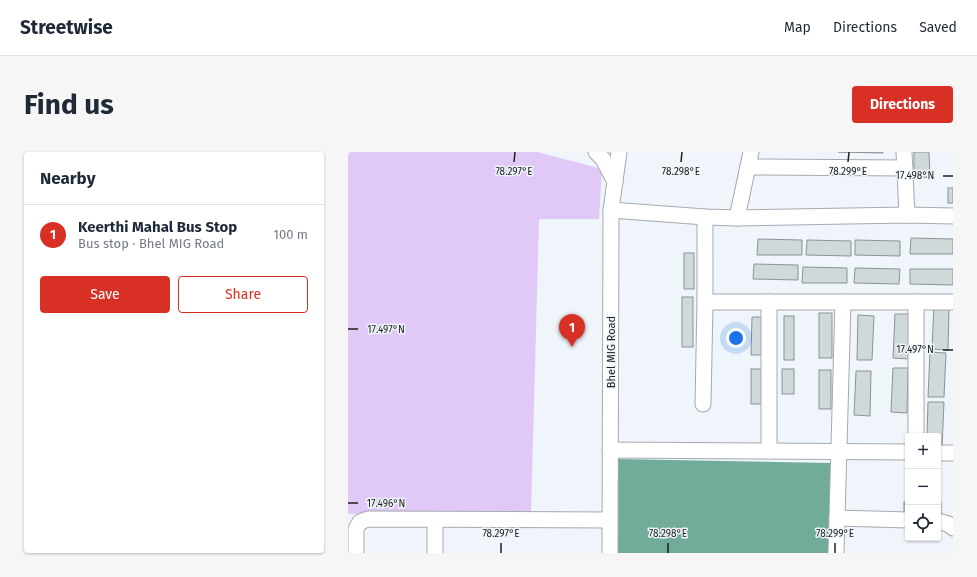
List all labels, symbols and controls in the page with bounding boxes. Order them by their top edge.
text: Streetwise [20,16,113,39]
text: Map [784,19,811,36]
text: Directions [833,19,897,36]
text: Saved [919,19,957,36]
button: Directions [852,86,953,123]
text: Find us [24,88,114,121]
text: 78.297°E [495,166,533,178]
text: 78.298°E [662,166,700,178]
text: 78.299°E [829,166,867,178]
text: Nearby [40,168,95,189]
text: 17.498°N [896,170,934,182]
text: Keerthi Mahal Bus Stop [78,218,237,236]
text: 1 [50,227,56,242]
text: 100 m [273,227,308,242]
text: Bus stop · Bhel MIG Road [78,236,224,251]
button: Save [40,276,170,313]
button: Share [178,276,308,313]
pin: 1 [559,314,585,347]
street label: Bhel MIG Road [605,316,618,388]
text: 17.497°N [367,324,405,336]
your location [726,328,746,348]
text: 17.497°N [896,344,934,356]
map controls [905,433,941,541]
button: + [905,433,941,469]
button: − [905,469,941,505]
text: 17.496°N [367,498,405,510]
button: locate [905,505,941,541]
text: 78.297°E [482,528,520,540]
text: 78.298°E [649,528,687,540]
text: 78.299°E [816,528,854,540]

